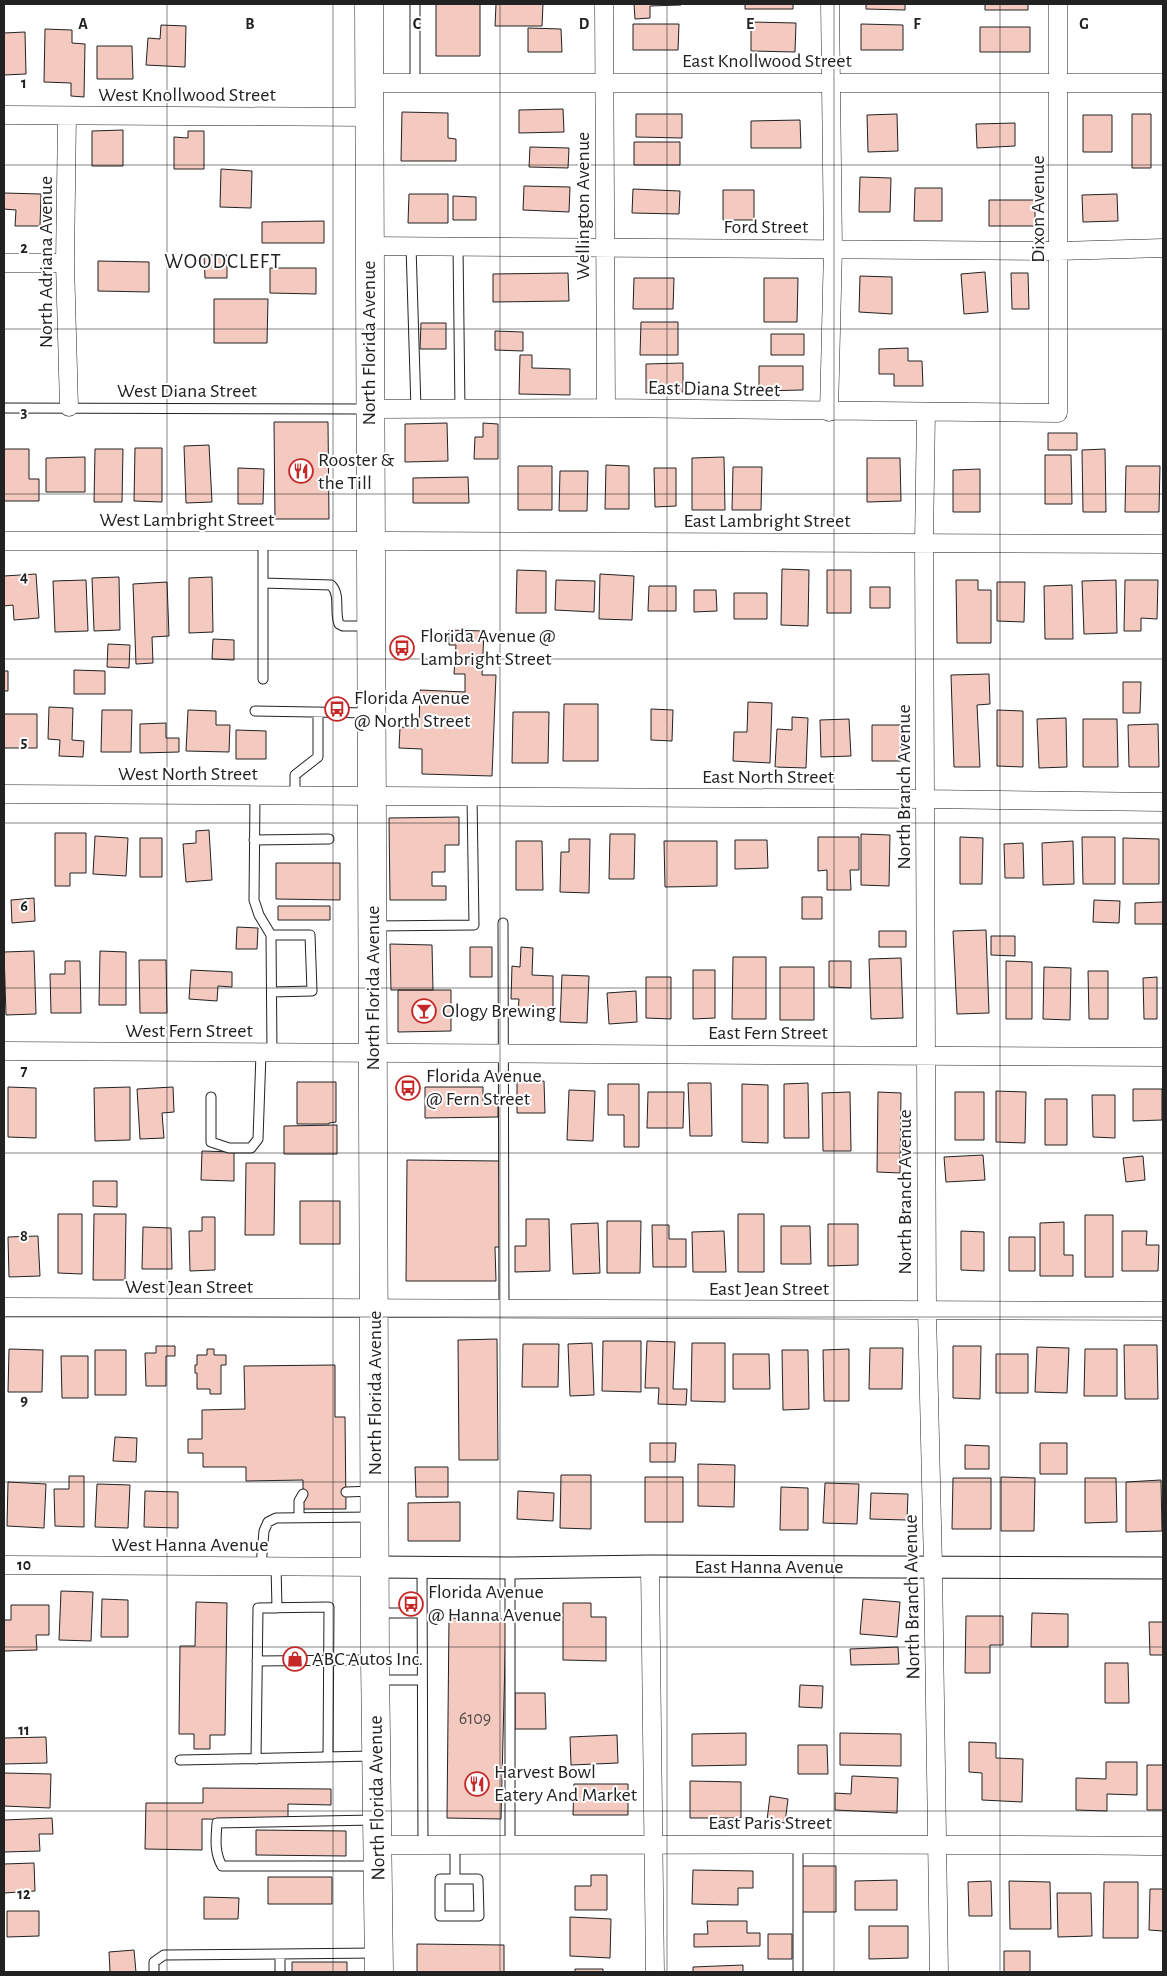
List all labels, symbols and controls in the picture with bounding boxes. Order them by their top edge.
text: A [78,16,88,32]
text: B [245,16,255,32]
text: C [413,16,422,32]
text: D [579,16,590,32]
text: E [746,16,754,32]
text: F [913,16,921,32]
text: G [1079,16,1089,32]
street label: East Knollwood Street [682,51,853,71]
text: 1 [21,75,27,91]
street label: West Knollwood Street [98,85,276,105]
street label: Wellington Avenue [573,132,593,280]
street label: Dixon Avenue [1028,155,1048,263]
street label: North Adriana Avenue [36,176,56,348]
street label: Ford Street [724,217,809,237]
text: 2 [20,240,28,256]
district label: WOODCLEFT [164,251,282,272]
street label: North Florida Avenue [359,260,379,426]
street label: East Diana Street [648,378,781,400]
street label: West Diana Street [117,381,258,401]
text: 3 [21,404,28,420]
place label: Rooster & the Till [318,450,394,493]
restaurant icon: Rooster & the Till [288,458,314,484]
street label: West Lambright Street [100,510,275,530]
street label: East Lambright Street [683,511,851,531]
text: 4 [20,569,28,585]
place label: Florida Avenue @ Lambright Street [420,626,556,669]
bus stop icon: Florida Avenue @ Lambright Street [389,635,415,661]
place label: Florida Avenue @ North Street [354,688,471,731]
bus stop icon: Florida Avenue @ North Street [324,696,350,722]
street label: North Branch Avenue [894,704,914,870]
text: 5 [21,734,28,750]
street label: West North Street [118,764,259,784]
street label: East North Street [702,767,835,787]
text: 6 [20,898,28,914]
street label: North Florida Avenue [363,905,383,1071]
bar icon: Ology Brewing [411,998,437,1024]
place label: Ology Brewing [442,1001,556,1021]
street label: West Fern Street [125,1021,253,1041]
street label: East Fern Street [708,1023,829,1043]
text: 7 [21,1063,28,1079]
place label: Florida Avenue @ Fern Street [426,1066,542,1109]
bus stop icon: Florida Avenue @ Fern Street [395,1075,421,1101]
street label: North Branch Avenue [895,1109,915,1275]
text: 8 [20,1228,28,1244]
street label: West Jean Street [125,1277,254,1297]
street label: East Jean Street [709,1279,830,1299]
street label: North Florida Avenue [365,1310,385,1476]
text: 9 [20,1392,28,1408]
street label: North Branch Avenue [901,1514,923,1680]
street label: West Hanna Avenue [112,1535,268,1555]
text: 10 [17,1557,31,1573]
street label: East Hanna Avenue [694,1557,844,1577]
place label: Florida Avenue @ Hanna Avenue [428,1582,561,1625]
bus stop icon: Florida Avenue @ Hanna Avenue [398,1591,424,1617]
shop icon: ABC Autos Inc. [282,1646,308,1672]
place label: ABC Autos Inc. [312,1649,423,1669]
house number: 6109 [459,1710,491,1728]
street label: North Florida Avenue [366,1715,388,1881]
text: 11 [18,1722,30,1738]
place label: Harvest Bowl Eatery And Market [494,1762,638,1805]
restaurant icon: Harvest Bowl Eatery And Market [464,1771,490,1797]
street label: East Paris Street [708,1813,832,1833]
text: 12 [17,1886,31,1902]

